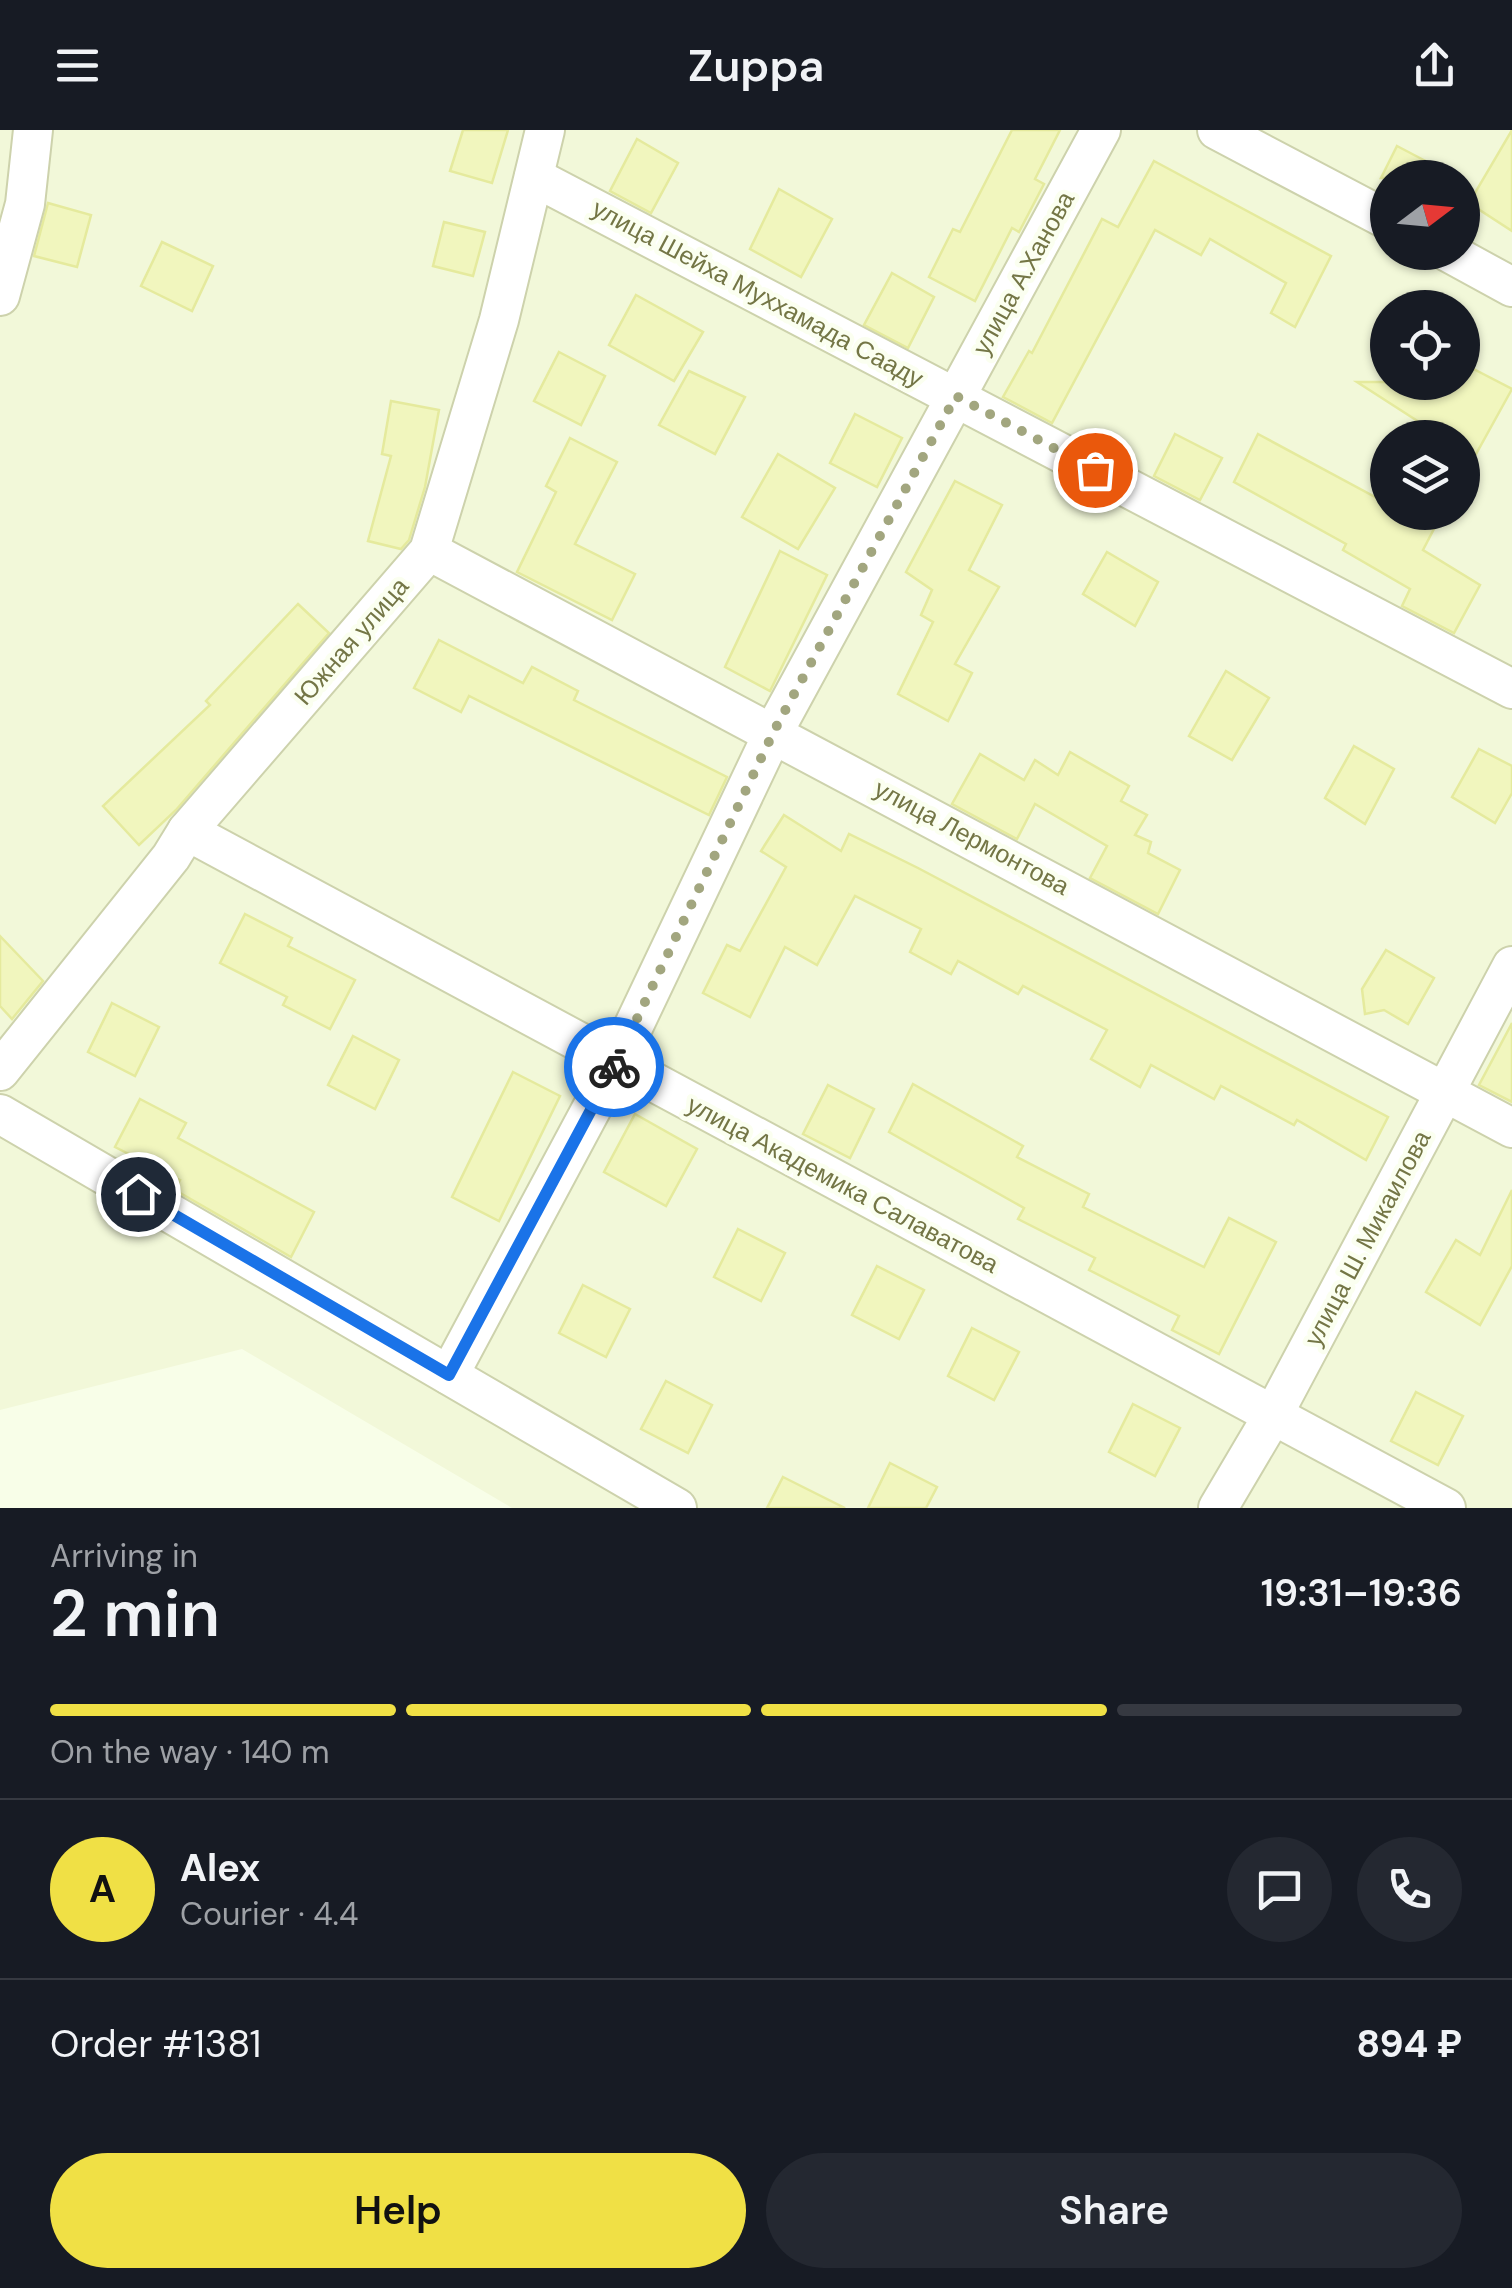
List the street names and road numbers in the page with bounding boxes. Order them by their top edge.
street label: улица А.Ханова [965,185,1082,361]
street label: улица Шейха Муххамада Сааду [586,192,930,395]
street label: Южная улица [287,571,416,712]
street label: улица Лермонтова [868,772,1075,903]
street label: улица Академика Салаватова [681,1088,1004,1281]
street label: улица Ш. Микаилова [1297,1125,1438,1352]

